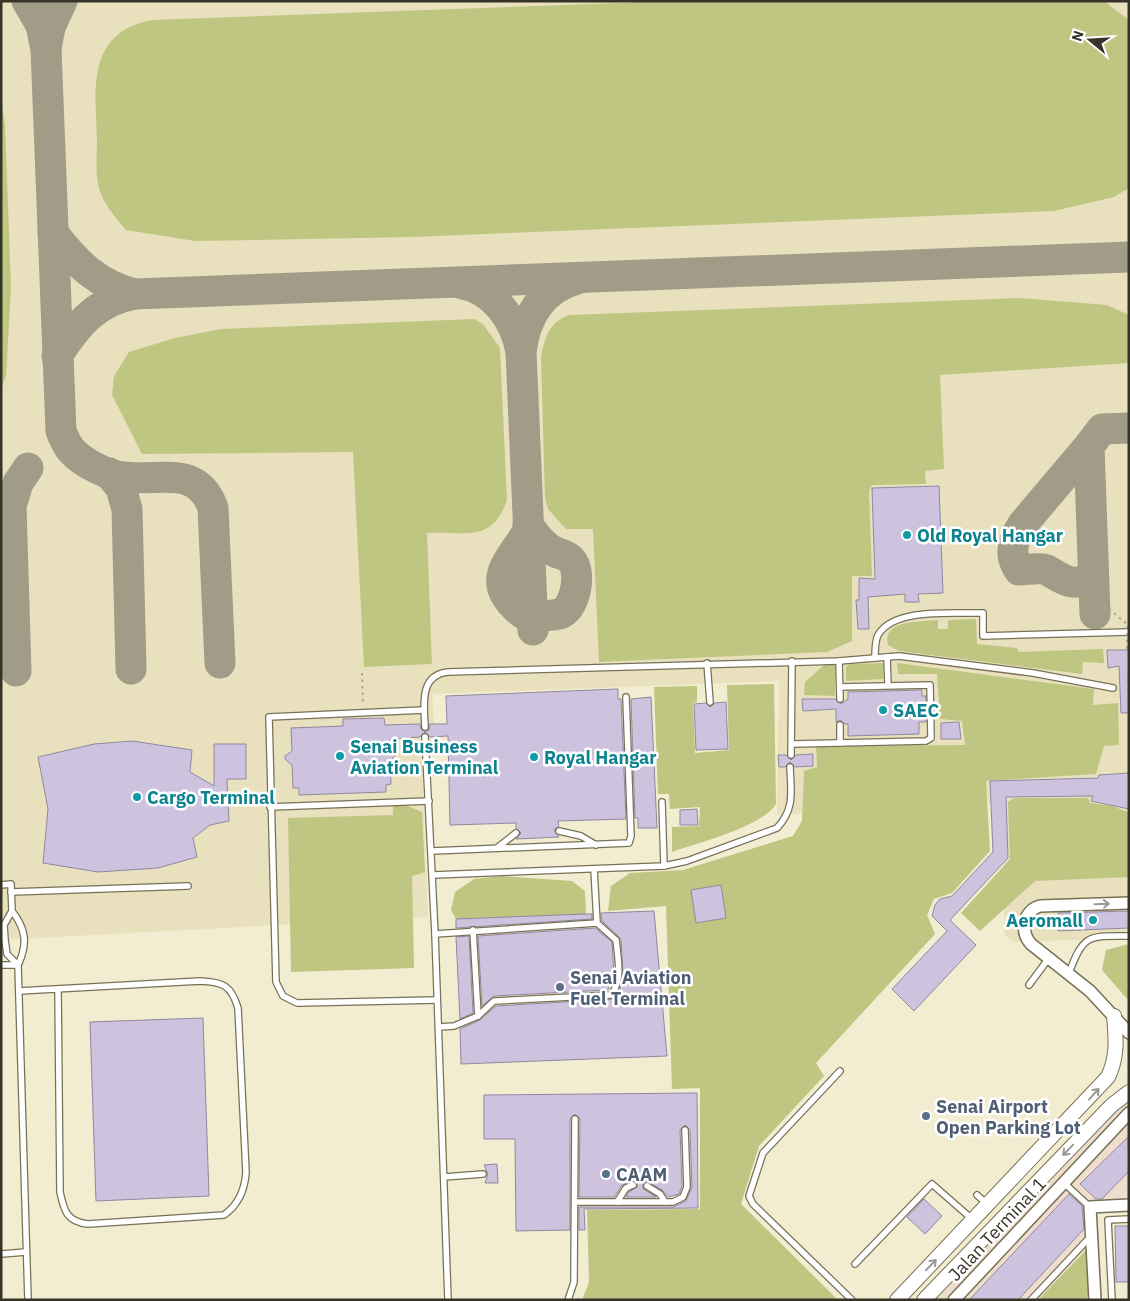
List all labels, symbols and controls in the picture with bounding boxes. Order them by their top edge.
north arrow [1065,15,1115,65]
text: N [1068,28,1088,44]
place label: Old Royal Hangar [917,524,1063,547]
marker: Old Royal Hangar [901,529,913,541]
place label: SAEC [893,699,939,722]
marker: SAEC [877,704,889,716]
place label: Senai Business Aviation Terminal [350,735,499,779]
place label: Royal Hangar [544,746,657,769]
marker: Senai Business Aviation Terminal [334,750,346,762]
marker: Royal Hangar [528,751,540,763]
place label: Cargo Terminal [147,786,275,809]
marker: Cargo Terminal [131,791,143,803]
one-way arrow [1094,899,1110,908]
place label: Aeromall [1006,909,1084,932]
marker: Aeromall [1087,914,1099,926]
place label: Senai Aviation Fuel Terminal [570,966,691,1010]
marker: Senai Aviation Fuel Terminal [554,981,566,993]
one-way arrow [1088,1087,1100,1100]
place label: Senai Airport Open Parking Lot [936,1095,1081,1139]
marker: Senai Airport Open Parking Lot [920,1110,932,1122]
one-way arrow [1062,1143,1074,1156]
place label: CAAM [616,1163,667,1186]
marker: CAAM [600,1168,612,1180]
street label: Jalan Terminal 1 [943,1172,1051,1286]
one-way arrow [925,1258,937,1271]

